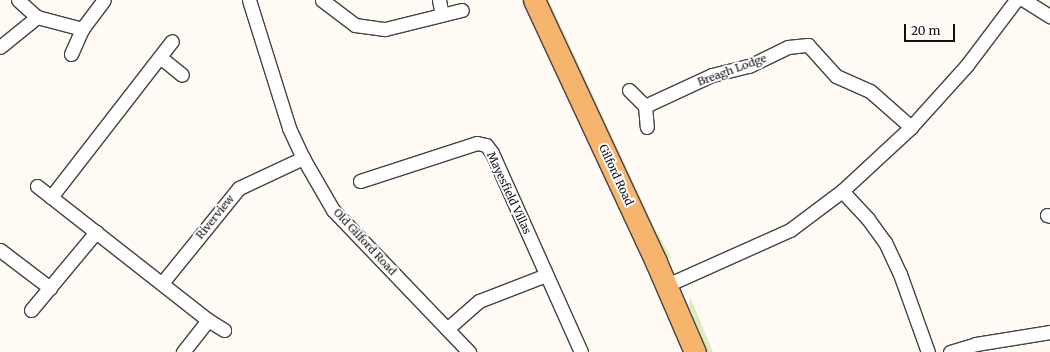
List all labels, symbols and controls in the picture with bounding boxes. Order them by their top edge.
scale bar [906,16,957,42]
text: 20 m [911,23,940,38]
street label: Breagh Lodge [696,51,768,89]
street label: Gilford Road [596,142,636,208]
street label: Mayesfield Villas [484,150,534,236]
street label: Riverview [193,192,237,242]
street label: Old Gilford Road [331,206,399,278]

